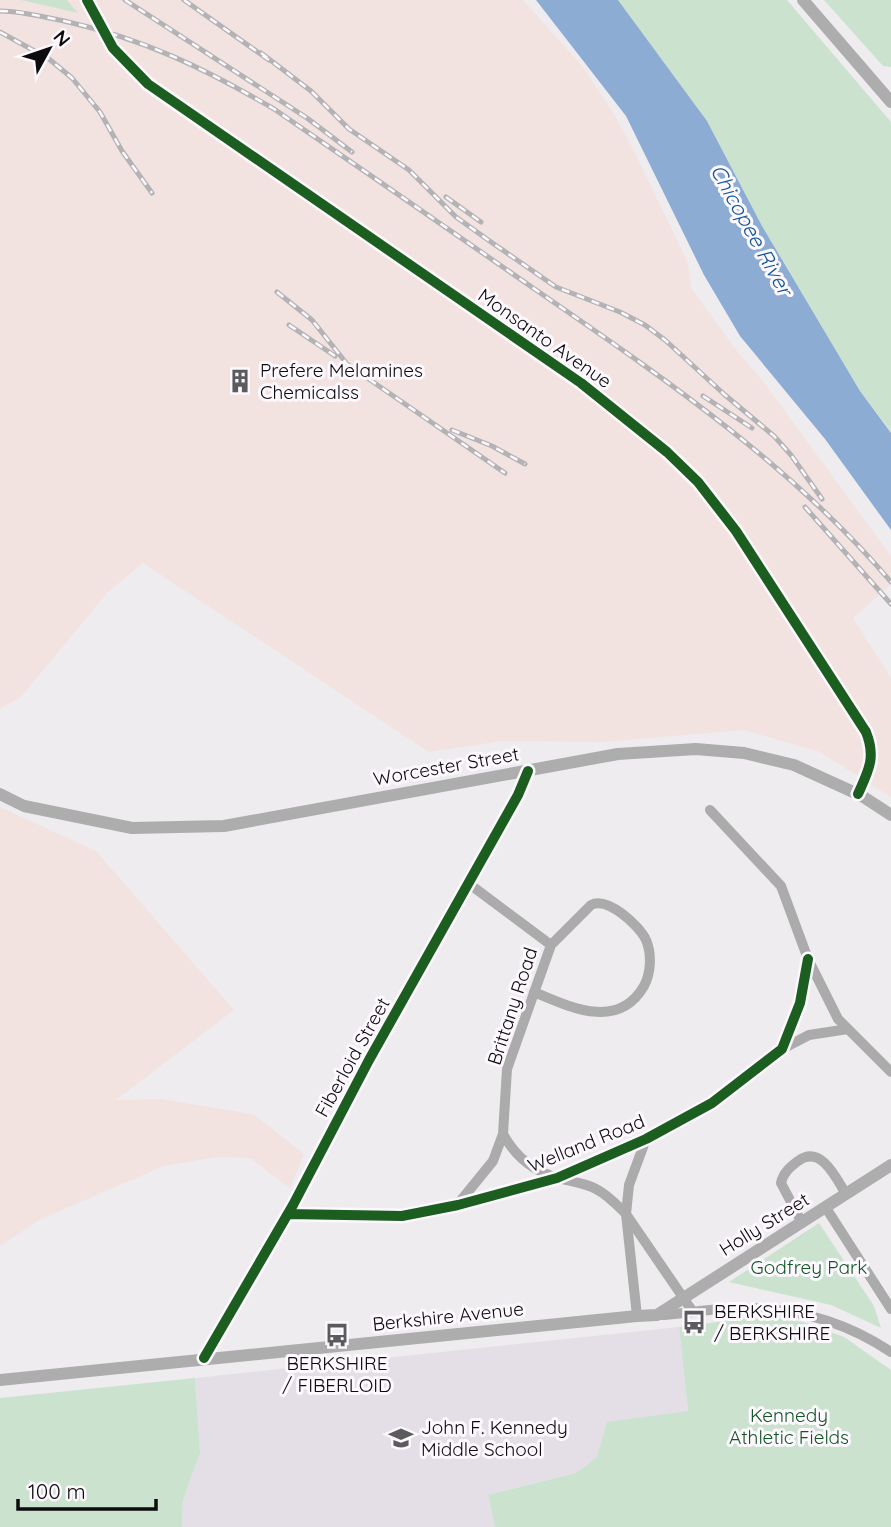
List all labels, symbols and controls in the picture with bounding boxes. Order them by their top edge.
north arrow [14,14,84,84]
text: N [48,25,76,51]
water label: Chicopee River [705,160,800,302]
street label: Monsanto Avenue [474,283,616,393]
place label: Prefere Melamines Chemicalss [260,358,423,404]
building icon: Prefere Melamines Chemicalss [226,367,254,395]
street label: Worcester Street [371,741,521,791]
street label: Brittany Road [482,944,542,1068]
street label: Fiberloid Street [309,993,395,1121]
street label: Welland Road [524,1109,648,1177]
street label: Holly Street [715,1187,813,1261]
park label: Godfrey Park [751,1255,867,1279]
street label: Berkshire Avenue [371,1296,525,1336]
place label: BERKSHIRE / BERKSHIRE [714,1299,830,1345]
bus stop icon: BERKSHIRE / BERKSHIRE [680,1308,708,1336]
bus stop icon: BERKSHIRE / FIBERLOID [323,1321,351,1349]
place label: BERKSHIRE / FIBERLOID [282,1351,392,1397]
park label: Kennedy Athletic Fields [729,1403,849,1449]
place label: John F. Kennedy Middle School [421,1415,568,1461]
school or university icon: John F. Kennedy Middle School [387,1424,415,1452]
scale bar [18,1468,156,1512]
text: 100 m [28,1478,86,1504]

